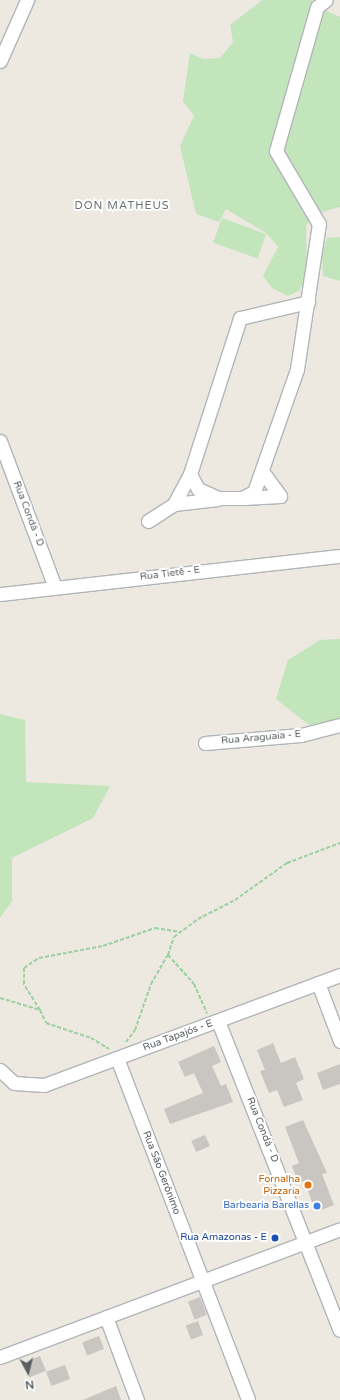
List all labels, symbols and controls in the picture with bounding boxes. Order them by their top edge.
district label: DON MATHEUS [74,199,170,213]
street label: Rua Condá - D [10,480,46,548]
street label: Rua Tietê - E [139,564,201,584]
street label: Rua Araguaia - E [221,729,301,747]
street label: Rua Tapajós - E [141,1018,215,1054]
street label: Rua Condá - D [243,1096,281,1164]
street label: Rua São Gerônimo [140,1129,182,1217]
place label: Fornalha Pizzaria [259,1173,300,1196]
marker: Fornalha Pizzaria [303,1180,313,1190]
place label: Barbearia Barellas [223,1200,309,1212]
marker: Barbearia Barellas [312,1201,322,1211]
place label: Rua Amazonas - E [180,1232,267,1244]
marker: Rua Amazonas - E [270,1233,280,1243]
north arrow [8,1352,48,1392]
text: N [24,1377,35,1391]

